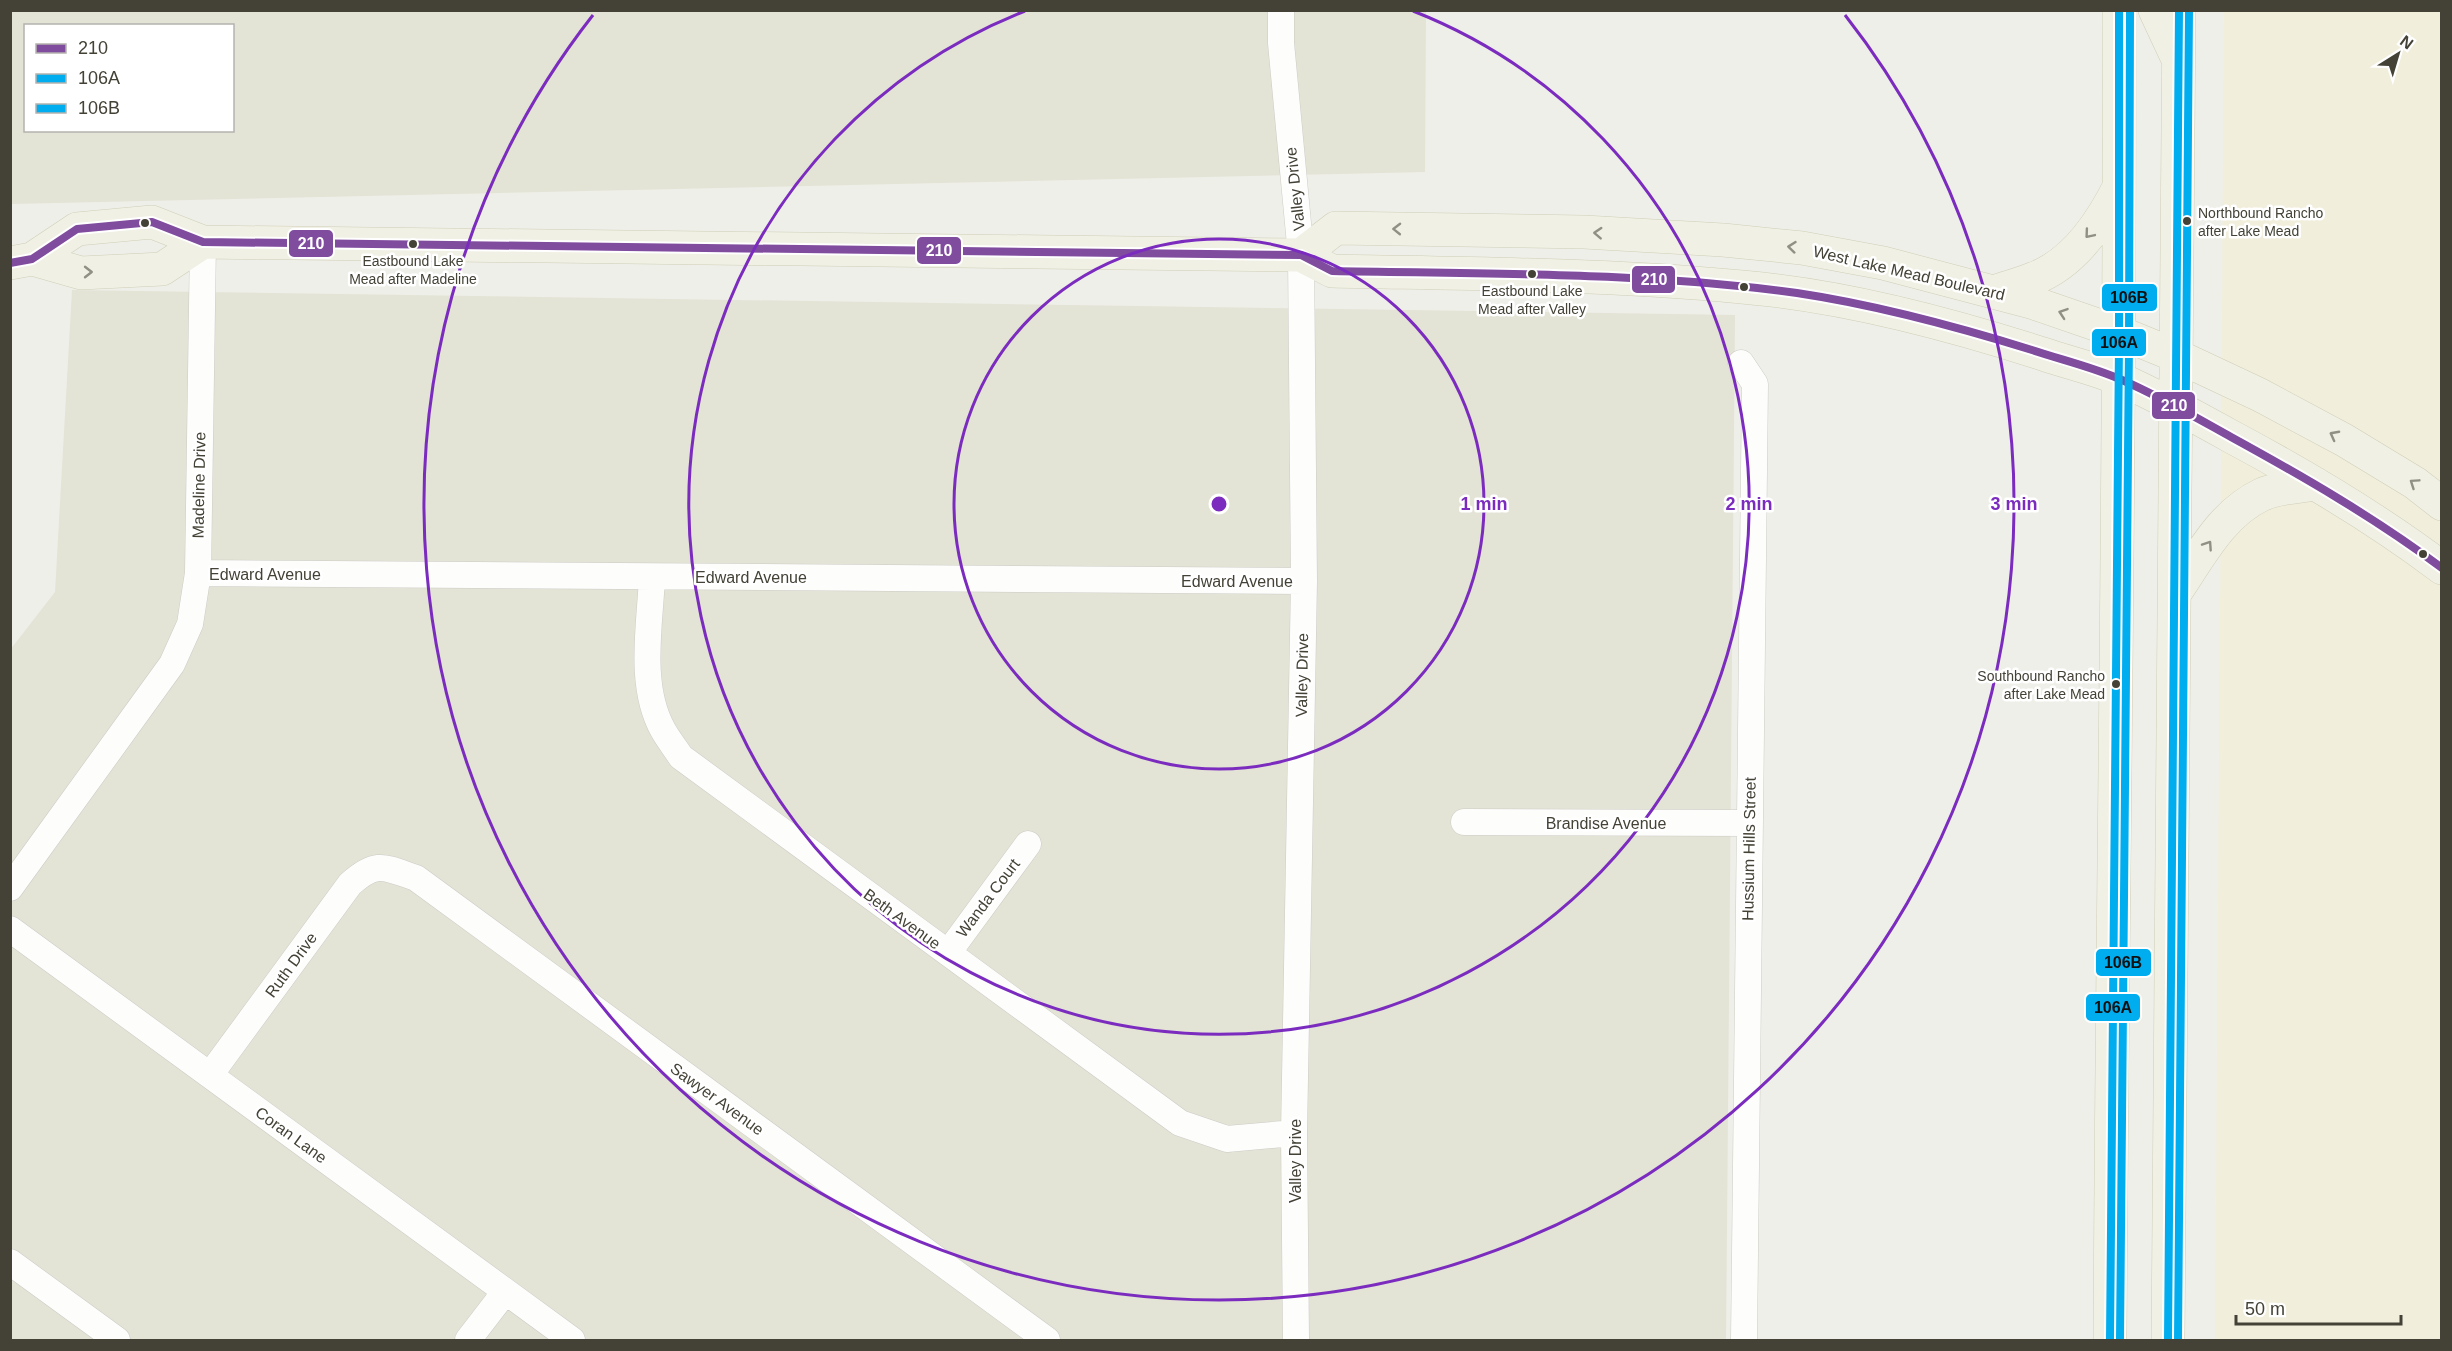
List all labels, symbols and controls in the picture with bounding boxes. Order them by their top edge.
legend [24,24,234,132]
north arrow [2368,24,2428,84]
text: N [2397,32,2416,53]
text: 210 [78,38,108,58]
text: 106A [78,68,120,88]
text: 106B [78,98,120,118]
street label: Valley Drive [1282,146,1308,232]
place label: Northbound Rancho after Lake Mead [2198,205,2324,239]
marker: Northbound Rancho after Lake Mead [2181,215,2193,227]
unlabelled marker [139,217,151,229]
one-way arrow [1392,223,1401,236]
one-way arrow [1593,226,1602,239]
one-way arrow [2085,227,2096,238]
line badge: 210 [288,229,334,258]
text: 210 [298,235,324,252]
line badge: 210 [916,236,962,265]
marker: Eastbound Lake Mead after Madeline [407,238,419,250]
one-way arrow [1788,241,1797,254]
text: 210 [926,242,952,259]
street label: West Lake Mead Boulevard [1811,243,2007,303]
place label: Eastbound Lake Mead after Madeline [349,253,477,287]
line badge: 210 [1631,265,1676,294]
one-way arrow [84,266,93,278]
marker: Eastbound Lake Mead after Valley [1526,268,1538,280]
text: 210 [1641,271,1667,288]
unlabelled marker [1738,281,1750,293]
place label: Eastbound Lake Mead after Valley [1478,283,1586,317]
line badge: 106B [2101,283,2158,312]
text: 106B [2110,289,2148,306]
one-way arrow [2058,308,2069,320]
line badge: 106A [2091,328,2147,357]
text: 106A [2100,334,2139,351]
line badge: 210 [2151,391,2196,420]
text: 210 [2161,397,2187,414]
street label: Madeline Drive [190,431,208,538]
one-way arrow [2330,431,2340,442]
one-way arrow [2409,479,2420,490]
centre of rings [1209,494,1229,514]
text: 1 min [1460,494,1508,514]
text: 2 min [1725,494,1773,514]
text: 3 min [1990,494,2038,514]
one-way arrow [2201,541,2212,552]
unlabelled marker [2417,548,2429,560]
street label: Edward Avenue [209,566,321,583]
street label: Edward Avenue [695,569,807,586]
street label: Edward Avenue [1181,573,1293,590]
street label: Valley Drive [1293,633,1311,717]
place label: Southbound Rancho after Lake Mead [1977,668,2105,702]
marker: Southbound Rancho after Lake Mead [2110,678,2122,690]
street label: Hussium Hills Street [1739,776,1759,921]
street label: Brandise Avenue [1546,815,1666,832]
street label: Wanda Court [953,855,1023,941]
street label: Beth Avenue [860,886,944,953]
street label: Ruth Drive [262,929,320,1001]
line badge: 106B [2095,948,2152,977]
text: 106B [2104,954,2142,971]
line badge: 106A [2085,993,2141,1022]
text: 106A [2094,999,2133,1016]
street label: Sawyer Avenue [667,1060,767,1139]
street label: Coran Lane [252,1104,330,1167]
street label: Valley Drive [1287,1119,1304,1203]
scale bar [2236,1288,2401,1326]
text: 50 m [2245,1299,2285,1319]

